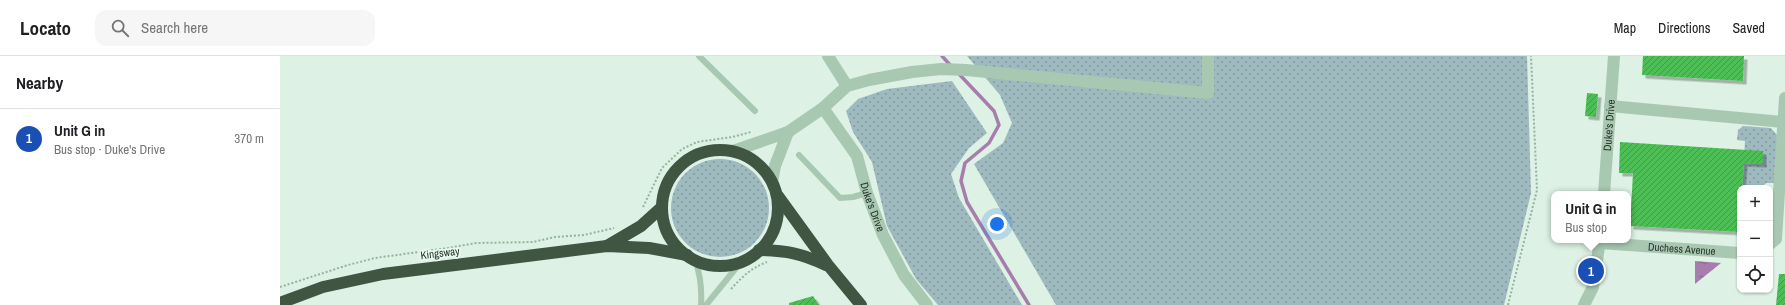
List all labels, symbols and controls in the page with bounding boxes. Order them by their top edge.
search box [95,10,375,46]
text: Locato [20,15,71,41]
icon: search [109,17,131,39]
text: Search here [141,17,208,38]
text: Map [1614,19,1636,37]
text: Directions [1658,19,1710,37]
text: Saved [1732,19,1765,37]
text: Nearby [16,71,63,94]
street label: Duke's Drive [1600,99,1618,151]
text: Unit G in [54,120,105,141]
text: 1 [26,130,32,147]
text: 370 m [234,130,264,147]
text: Bus stop · Duke's Drive [54,141,165,158]
street label: Duke's Drive [857,181,888,233]
map controls [1737,185,1773,293]
button: + [1737,185,1773,221]
popup [1551,191,1631,243]
text: Unit G in [1565,198,1617,219]
your location [987,214,1007,234]
text: Bus stop [1565,219,1607,236]
button: − [1737,221,1773,257]
street label: Duchess Avenue [1648,239,1716,258]
street label: Kingsway [420,244,461,262]
pin: 1 [1578,256,1604,286]
button: locate [1737,257,1773,293]

